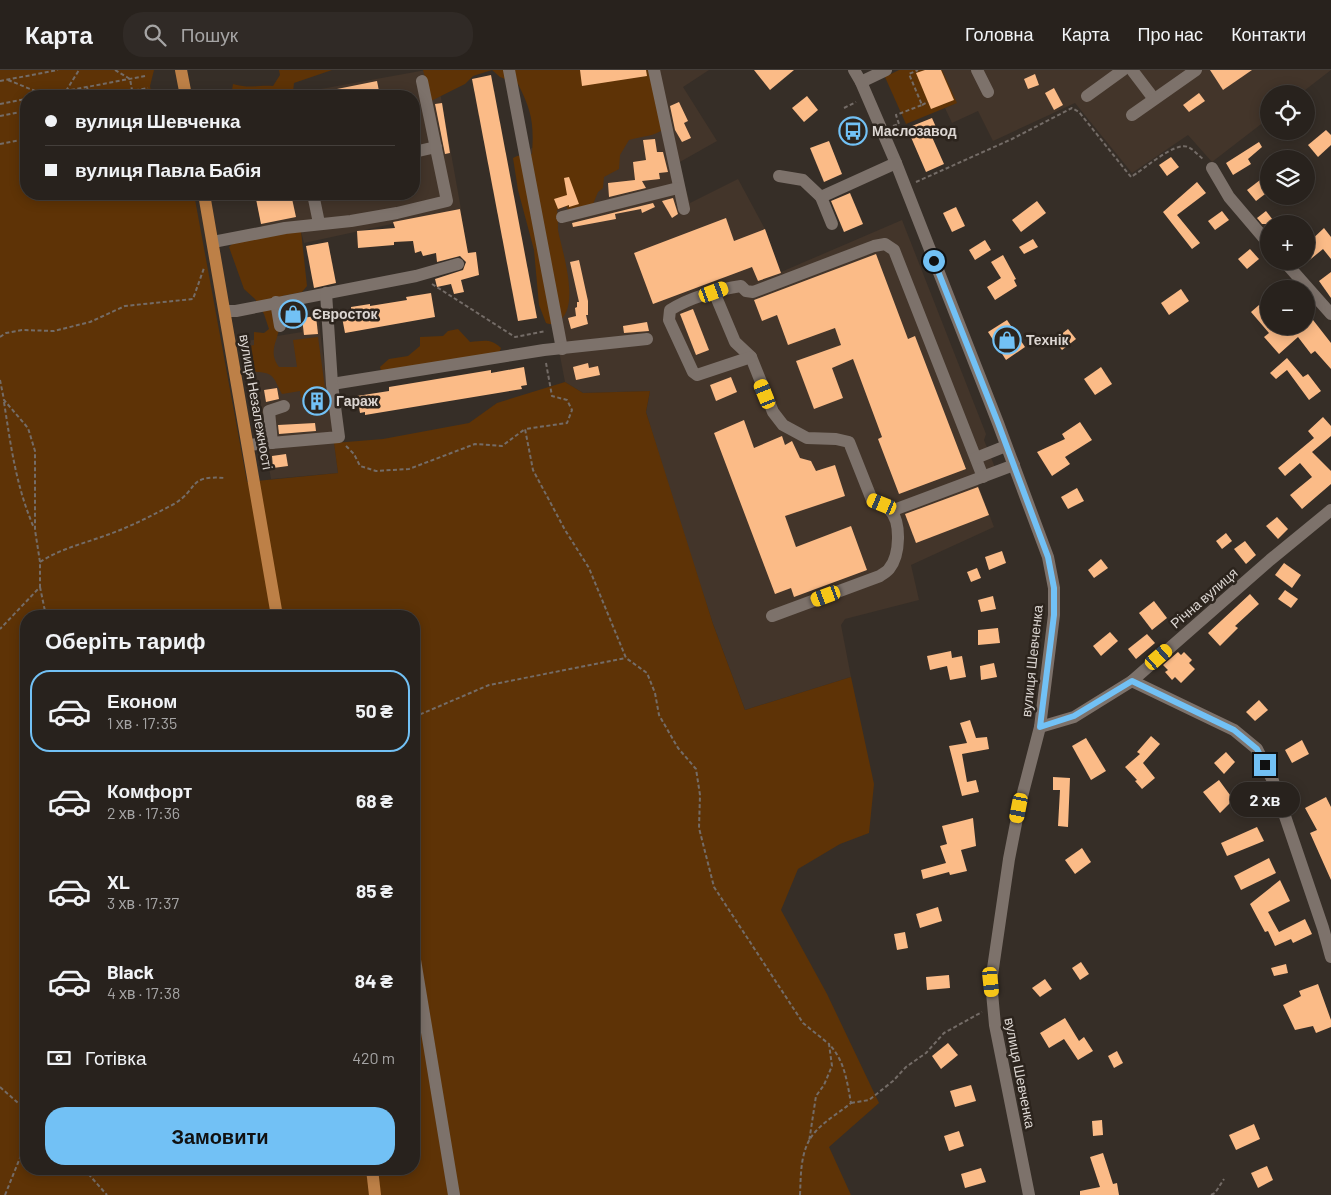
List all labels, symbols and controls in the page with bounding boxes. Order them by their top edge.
search box [123,12,473,57]
text: Карта [25,20,93,49]
icon: search [141,21,169,49]
text: Пошук [181,23,238,46]
text: Головна [965,23,1033,45]
text: Карта [1061,23,1110,45]
text: Про нас [1138,23,1203,45]
text: Контакти [1231,23,1306,45]
map controls [1260,85,1315,335]
button: locate [1260,85,1315,140]
text: вулиця Шевченка [75,109,241,132]
bus stop icon: Маслозавод [838,116,868,146]
place label: Маслозавод [872,122,957,139]
button: layers [1260,150,1315,205]
text: вулиця Павла Бабія [75,158,261,181]
button: + [1260,215,1315,270]
route start [923,250,945,272]
car [697,280,730,304]
button: − [1260,280,1315,335]
shop icon: Євросток [278,299,308,329]
place label: Євросток [312,305,378,322]
shop icon: Технік [992,325,1022,355]
place label: Технік [1026,331,1070,348]
street label: вулиця Незалежності [236,333,277,471]
car [752,377,777,411]
building icon: Гараж [302,386,332,416]
place label: Гараж [336,392,379,409]
car [865,491,898,517]
street label: Річна вулиця [1167,564,1241,631]
car [809,584,842,608]
street label: вулиця Шевченка [1017,604,1046,718]
text: Оберіть тариф [45,627,205,653]
car [1142,641,1175,673]
icon: car [47,689,92,734]
text: Економ [107,689,177,712]
text: 50 ₴ [355,699,393,722]
text: 1 хв · 17:35 [107,713,177,732]
route end [1254,754,1276,776]
icon: car [47,779,92,824]
text: Комфорт [107,779,192,802]
callout: 2 хв [1230,782,1300,818]
text: 68 ₴ [356,789,393,812]
text: 2 хв [1250,790,1280,809]
car [1008,792,1029,824]
text: 2 хв · 17:36 [107,803,180,822]
icon: car [47,869,92,914]
text: XL [107,870,130,893]
text: 85 ₴ [356,879,393,902]
text: 3 хв · 17:37 [107,893,179,912]
icon: car [47,959,92,1004]
text: Black [107,960,154,983]
car [981,966,1000,998]
text: 84 ₴ [355,969,393,992]
text: 4 хв · 17:38 [107,983,180,1002]
street label: вулиця Шевченка [1001,1016,1040,1130]
icon: cash [45,1044,73,1072]
text: Готівка [85,1046,146,1069]
text: 420 m [352,1048,395,1067]
button: Замовити [45,1107,395,1165]

